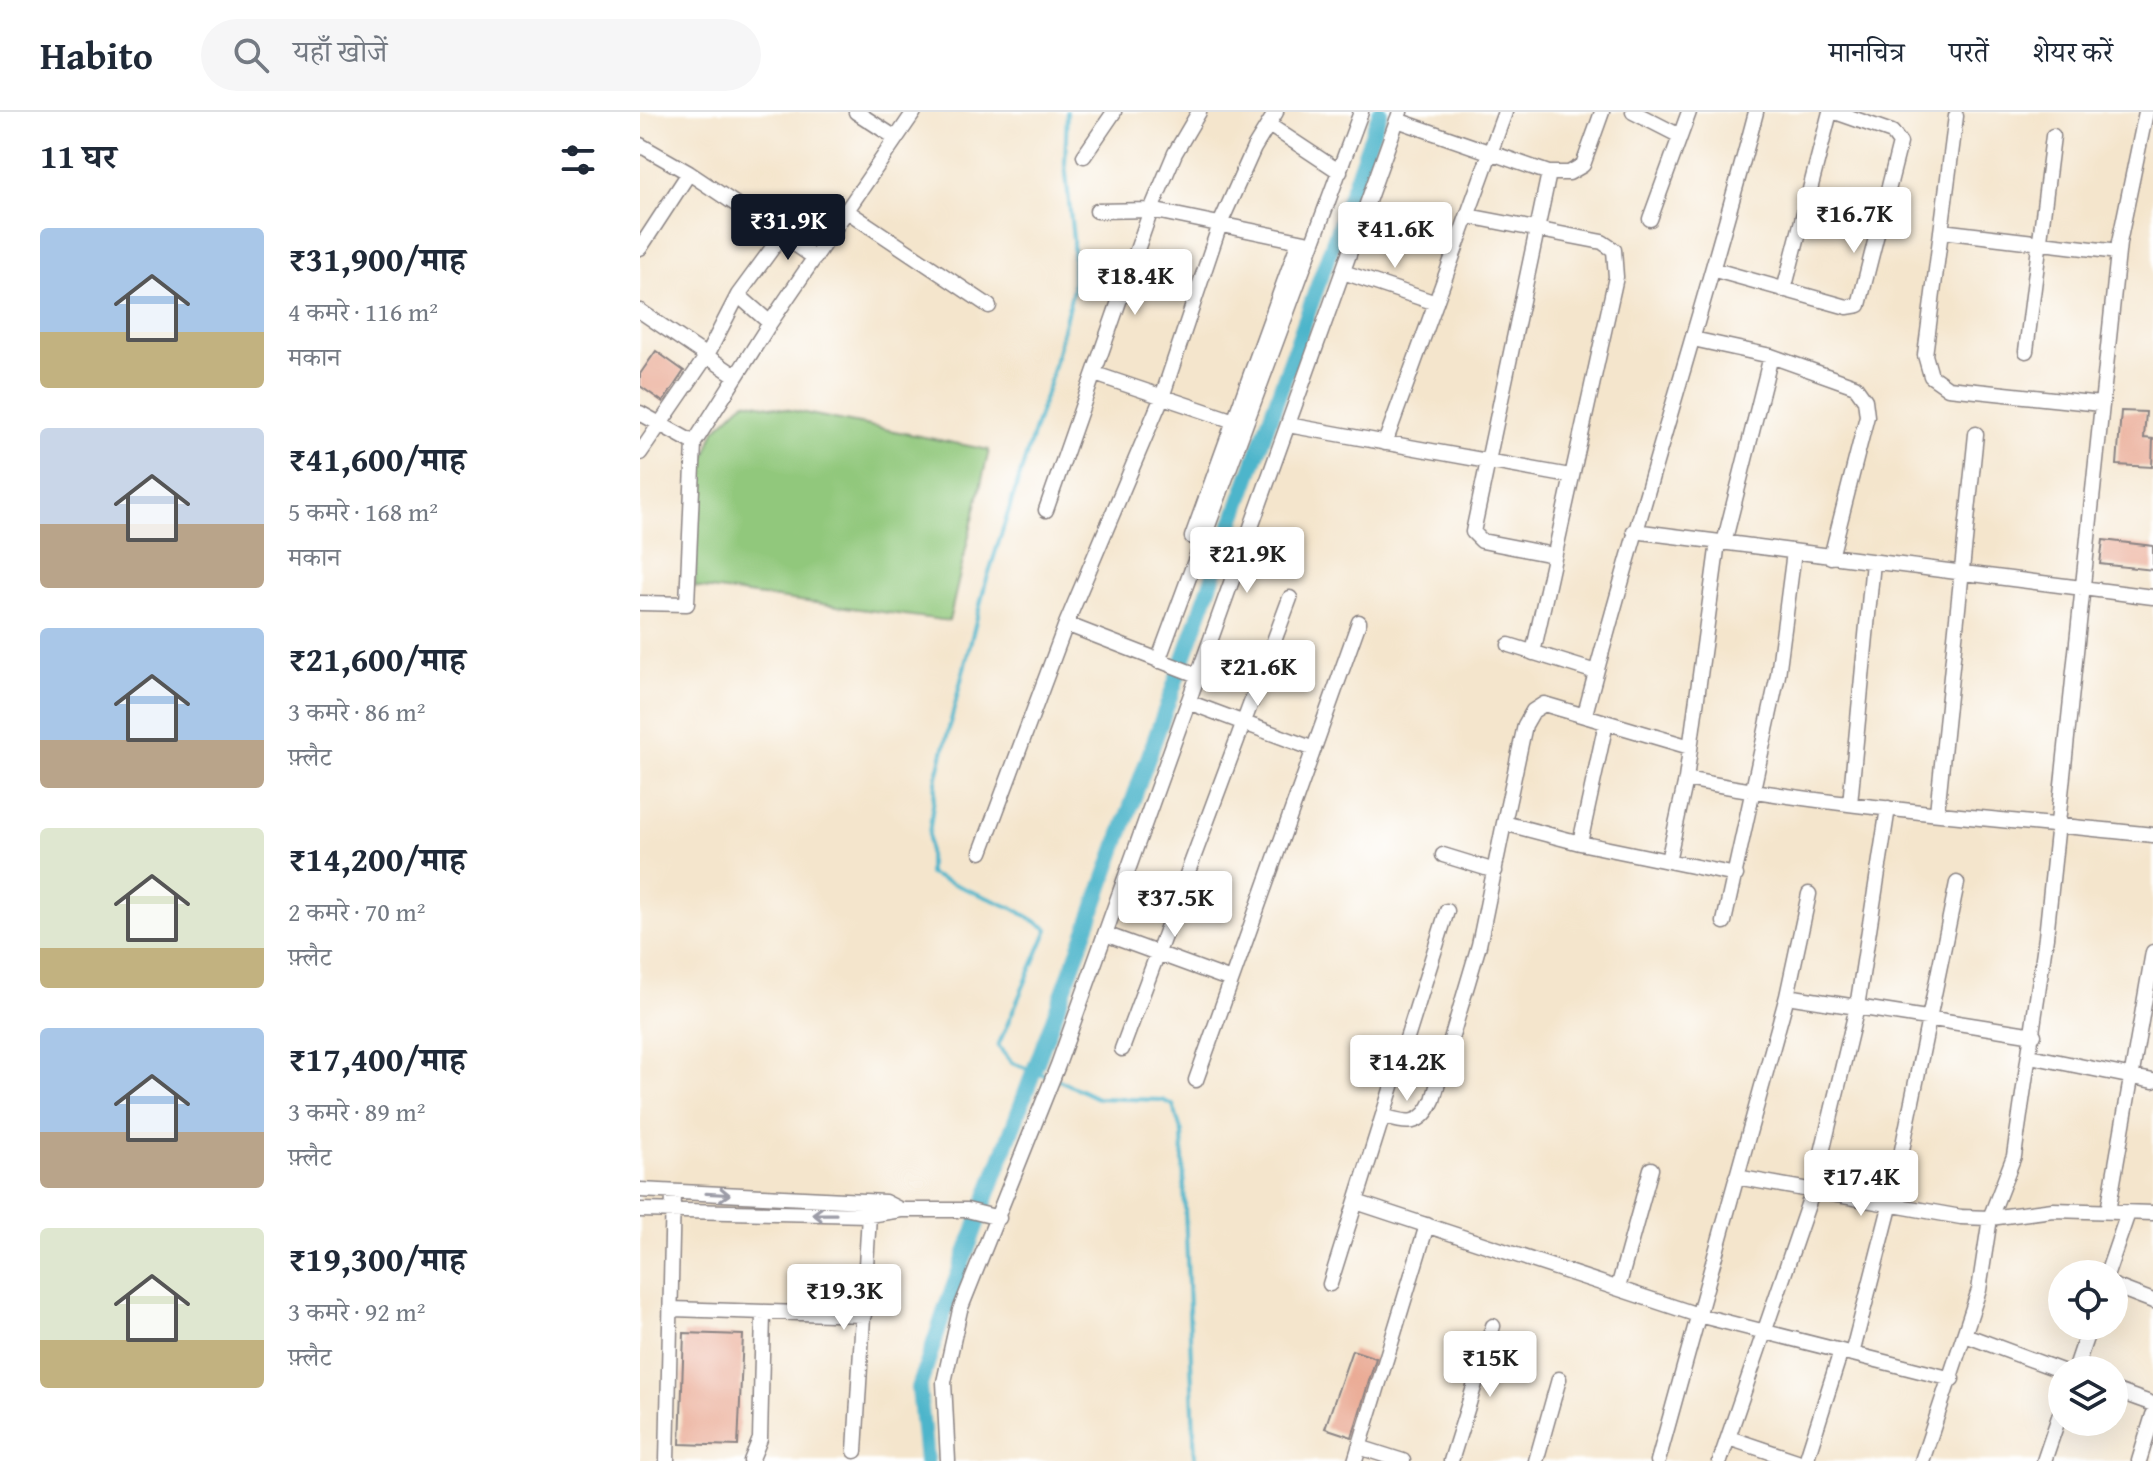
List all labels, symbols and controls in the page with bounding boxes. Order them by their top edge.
search box [201,19,761,91]
text: Habito [40,27,153,83]
text: यहाँ खोजें [293,29,387,73]
text: मानचित्र [1829,31,1905,72]
text: परतें [1949,31,1989,72]
text: शेयर करें [2033,31,2113,72]
icon: search [229,33,273,77]
text: 11 घर [40,131,116,180]
icon: filters [556,138,600,182]
pin: ₹16.7K [1789,187,1919,255]
text: ₹16.7K [1815,193,1893,232]
pin: ₹31.9K [723,194,853,262]
text: ₹31.9K [749,200,827,239]
pin: ₹41.6K [1330,202,1460,270]
text: ₹41.6K [1356,208,1434,247]
text: ₹31,900/माह [288,234,466,283]
pin: ₹18.4K [1070,249,1200,317]
text: ₹18.4K [1096,255,1174,294]
icon: home [104,260,200,356]
text: 4 कमरे · 116 m² [288,292,438,331]
text: मकान [288,337,341,376]
text: ₹41,600/माह [288,434,466,483]
icon: home [104,460,200,556]
text: 5 कमरे · 168 m² [288,492,438,531]
pin: ₹21.9K [1182,527,1312,595]
text: ₹21.9K [1208,533,1286,572]
text: मकान [288,537,341,576]
text: ₹21,600/माह [288,634,466,683]
pin: ₹21.6K [1193,640,1323,708]
text: ₹21.6K [1219,646,1297,685]
icon: home [104,660,200,756]
text: 3 कमरे · 86 m² [288,692,425,731]
text: फ़्लैट [288,737,331,776]
text: ₹14,200/माह [288,834,466,883]
icon: home [104,860,200,956]
pin: ₹37.5K [1110,871,1240,939]
text: ₹37.5K [1136,877,1214,916]
text: 2 कमरे · 70 m² [288,892,425,931]
text: फ़्लैट [288,937,331,976]
text: ₹17,400/माह [288,1034,466,1083]
pin: ₹14.2K [1342,1035,1472,1103]
text: ₹14.2K [1368,1041,1446,1080]
icon: home [104,1060,200,1156]
text: 3 कमरे · 89 m² [288,1092,425,1131]
text: फ़्लैट [288,1137,331,1176]
pin: ₹17.4K [1796,1150,1926,1218]
text: ₹17.4K [1822,1156,1900,1195]
one-way arrow [704,1187,731,1202]
one-way arrow [811,1207,838,1222]
text: ₹19,300/माह [288,1234,466,1283]
icon: home [104,1260,200,1356]
map controls [2048,1260,2128,1436]
button: locate [2048,1260,2128,1340]
pin: ₹19.3K [779,1264,909,1332]
text: ₹19.3K [805,1270,883,1309]
text: 3 कमरे · 92 m² [288,1292,425,1331]
pin: ₹15K [1443,1331,1537,1399]
text: फ़्लैट [288,1337,331,1376]
text: ₹15K [1462,1337,1518,1376]
button: layers [2048,1356,2128,1436]

